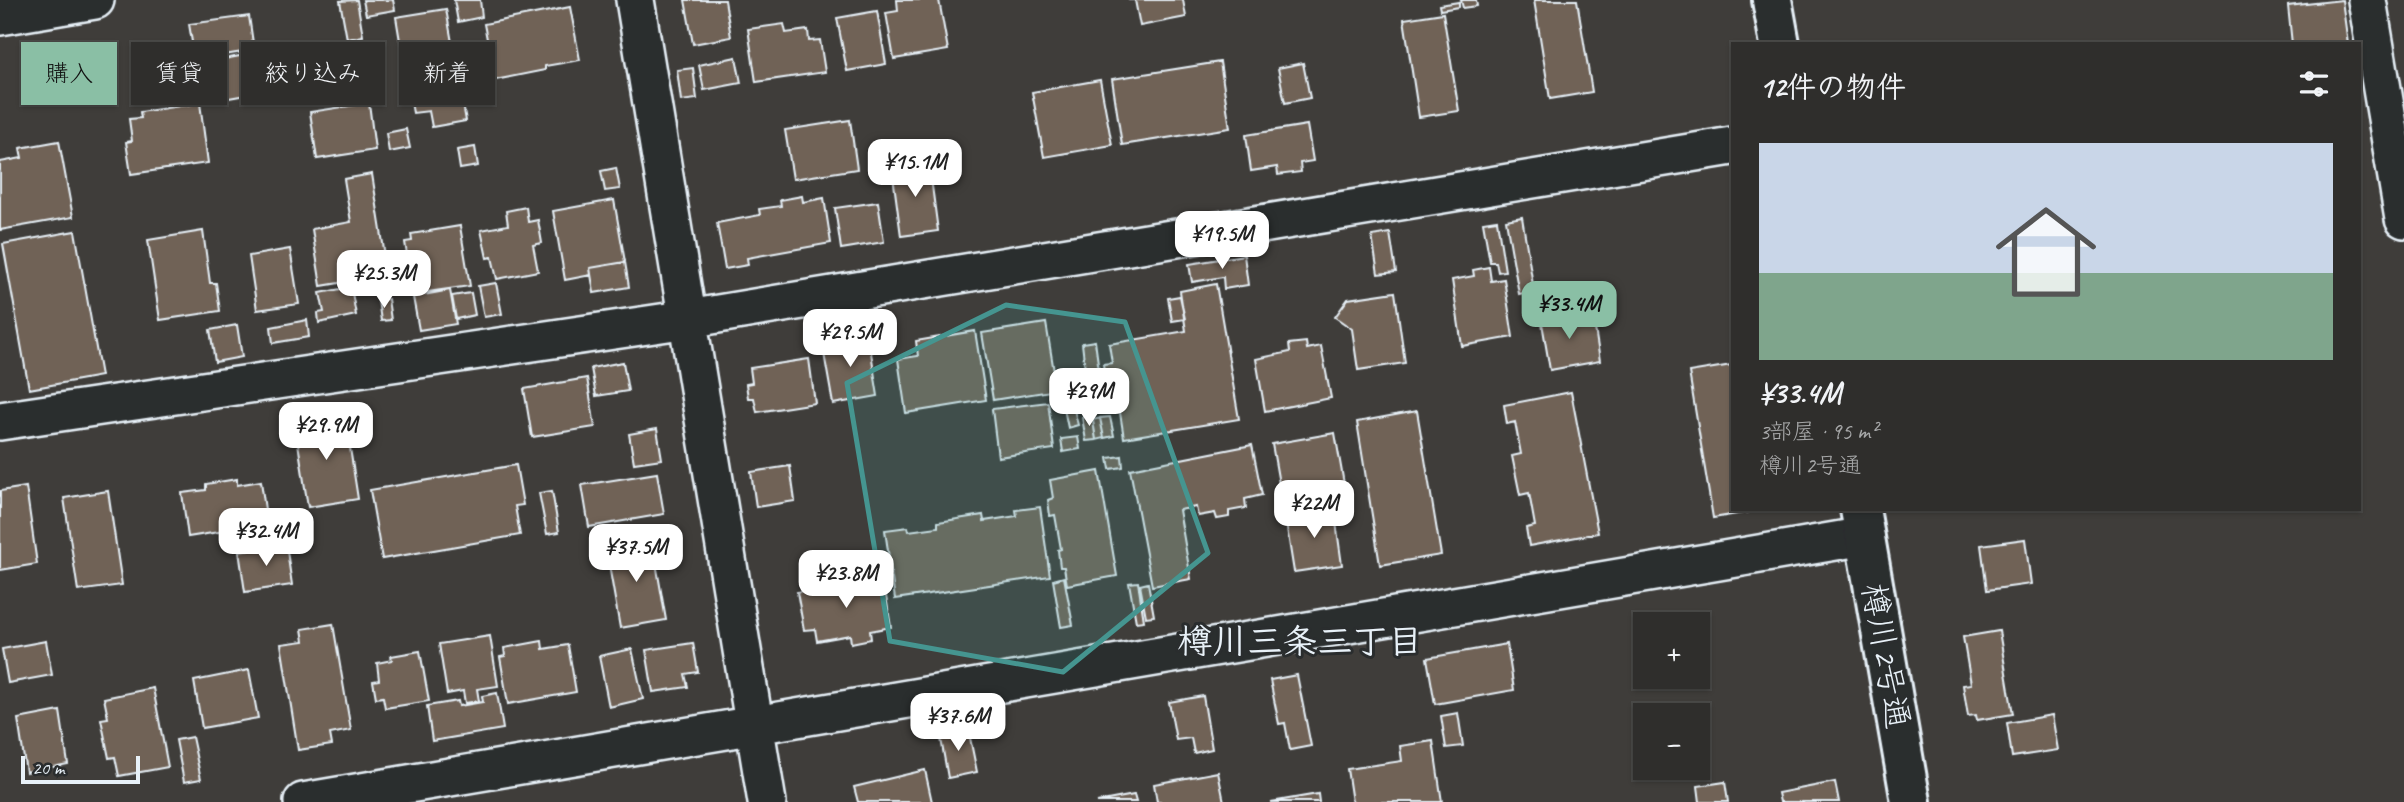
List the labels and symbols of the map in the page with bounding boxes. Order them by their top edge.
pin: ¥15.1M [858,140,972,199]
pin: ¥19.5M [1165,212,1279,271]
pin: ¥25.3M [327,250,441,310]
pin: ¥33.4M [1512,282,1626,341]
pin: ¥29.5M [793,310,907,369]
pin: ¥29M [1048,368,1130,428]
pin: ¥29.9M [269,402,383,462]
pin: ¥22M [1273,480,1355,540]
pin: ¥32.4M [209,508,323,568]
pin: ¥37.5M [579,524,693,584]
pin: ¥23.8M [789,550,903,610]
street label: 樽川2号通 [1853,580,1919,732]
district label: 樽川三条三丁目 [1177,619,1423,664]
pin: ¥37.6M [901,694,1015,753]
scale bar [21,753,140,785]

